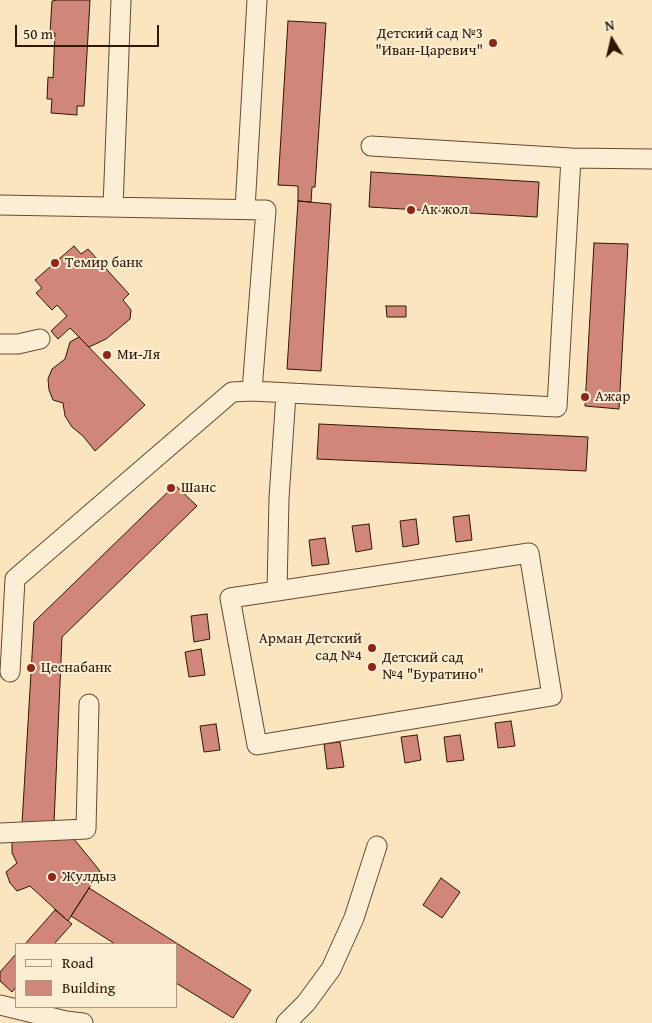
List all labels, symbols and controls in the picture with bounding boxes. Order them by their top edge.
scale bar [18,15,161,47]
north arrow [587,15,637,65]
text: N [603,15,616,36]
text: 50 m [23,23,53,44]
place label: Детский сад №3 "Иван-Царевич" [375,25,483,60]
marker: Детский сад №3 "Иван-Царевич" [487,37,499,49]
place label: Ак жол [421,201,468,219]
marker: Ак жол [405,204,417,216]
place label: Темир банк [65,254,143,272]
marker: Темир банк [49,257,61,269]
place label: Ми-Ля [117,346,160,364]
marker: Ми-Ля [101,349,113,361]
place label: Ажар [595,388,630,406]
marker: Ажар [579,391,591,403]
place label: Шанс [181,479,216,497]
marker: Шанс [165,482,177,494]
place label: Арман Детский сад №4 [259,630,362,665]
marker: Арман Детский сад №4 [366,642,378,654]
place label: Детский сад №4 "Буратино" [382,649,484,684]
place label: Цеснабанк [41,659,112,677]
marker: Детский сад №4 "Буратино" [366,661,378,673]
marker: Цеснабанк [25,662,37,674]
place label: Жулдыз [62,868,116,886]
marker: Жулдыз [46,871,58,883]
legend [15,943,178,1008]
text: Road [62,952,93,973]
text: Building [62,977,115,998]

